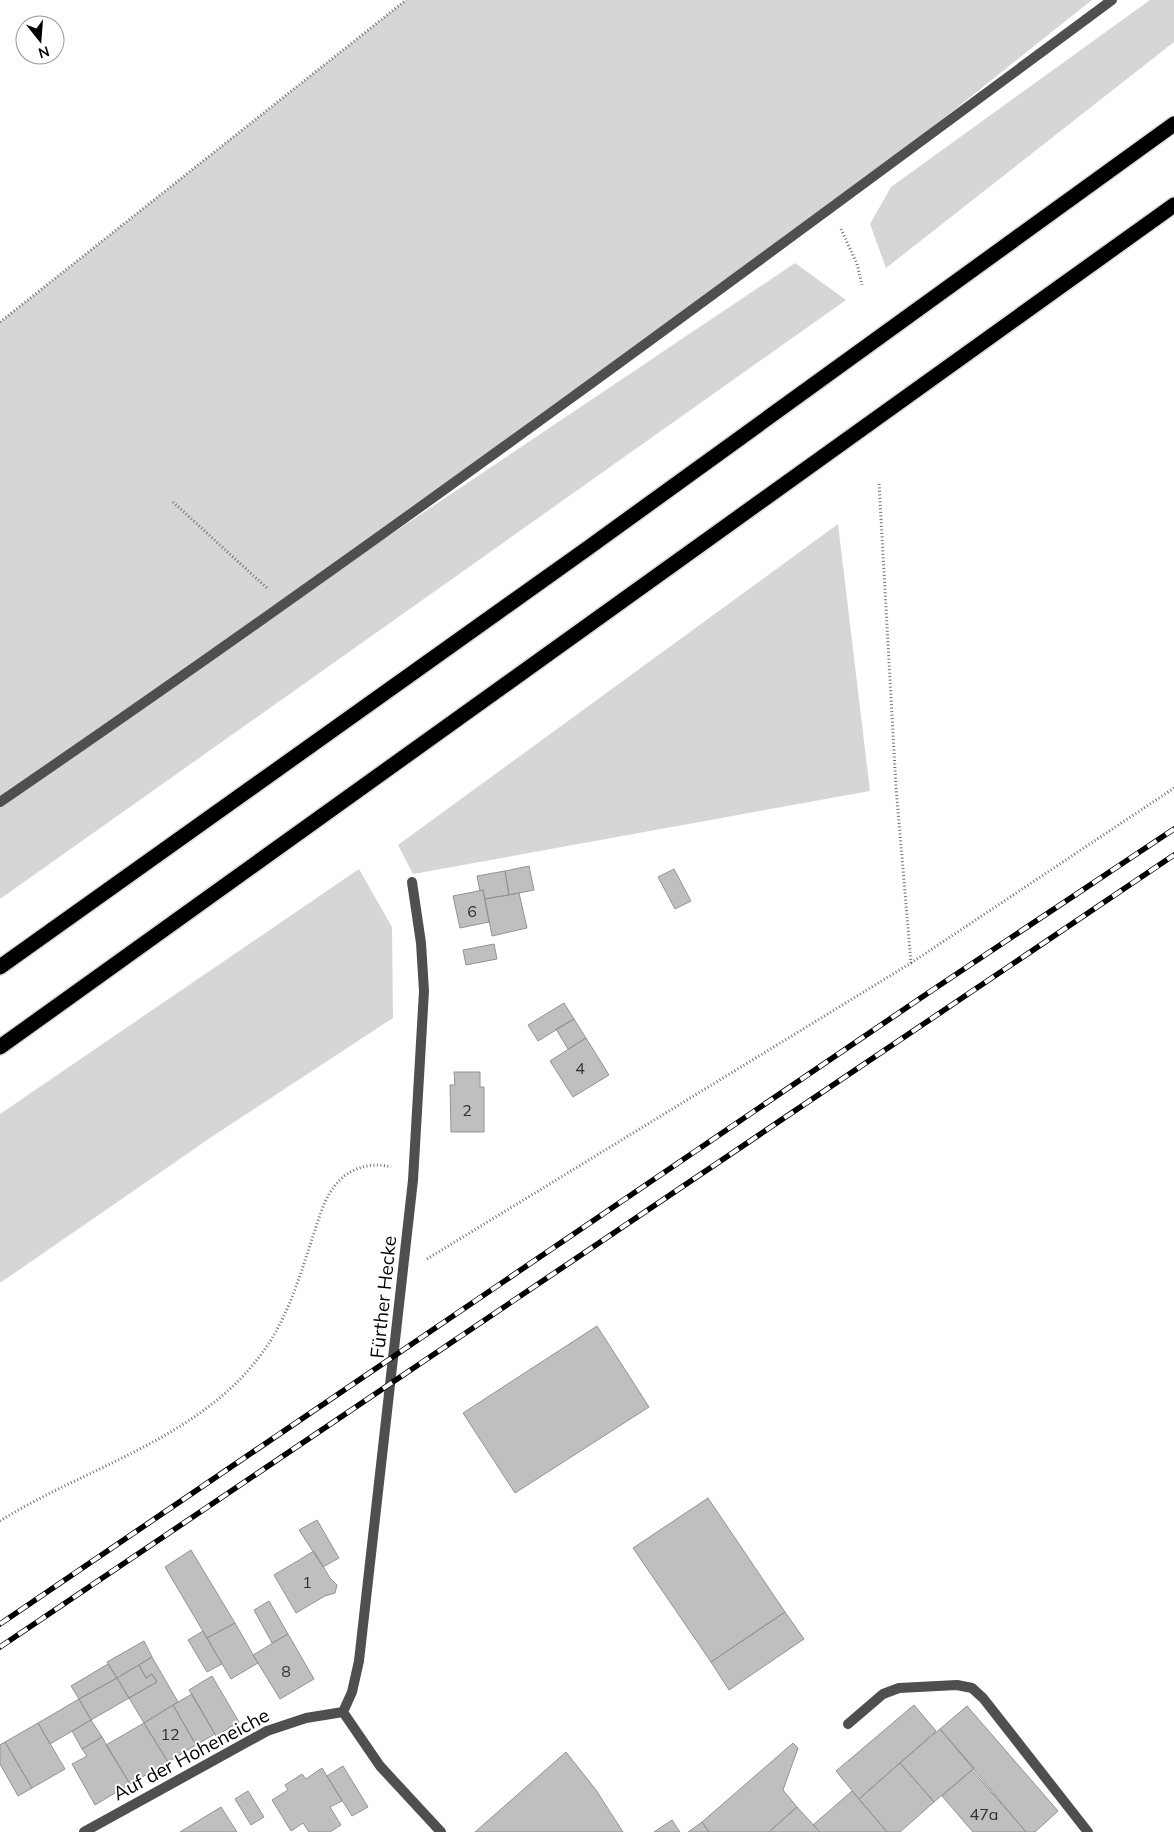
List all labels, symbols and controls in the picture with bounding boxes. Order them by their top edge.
north arrow [15,15,65,65]
text: N [36,42,51,63]
house number: 6 [467,901,477,921]
house number: 4 [575,1058,585,1078]
house number: 2 [462,1100,472,1120]
street label: Fürther Hecke [365,1235,401,1359]
house number: 1 [302,1572,312,1592]
house number: 8 [281,1661,291,1681]
street label: Auf der Hoheneiche [109,1703,273,1805]
house number: 12 [160,1724,180,1744]
house number: 47a [970,1804,998,1824]

